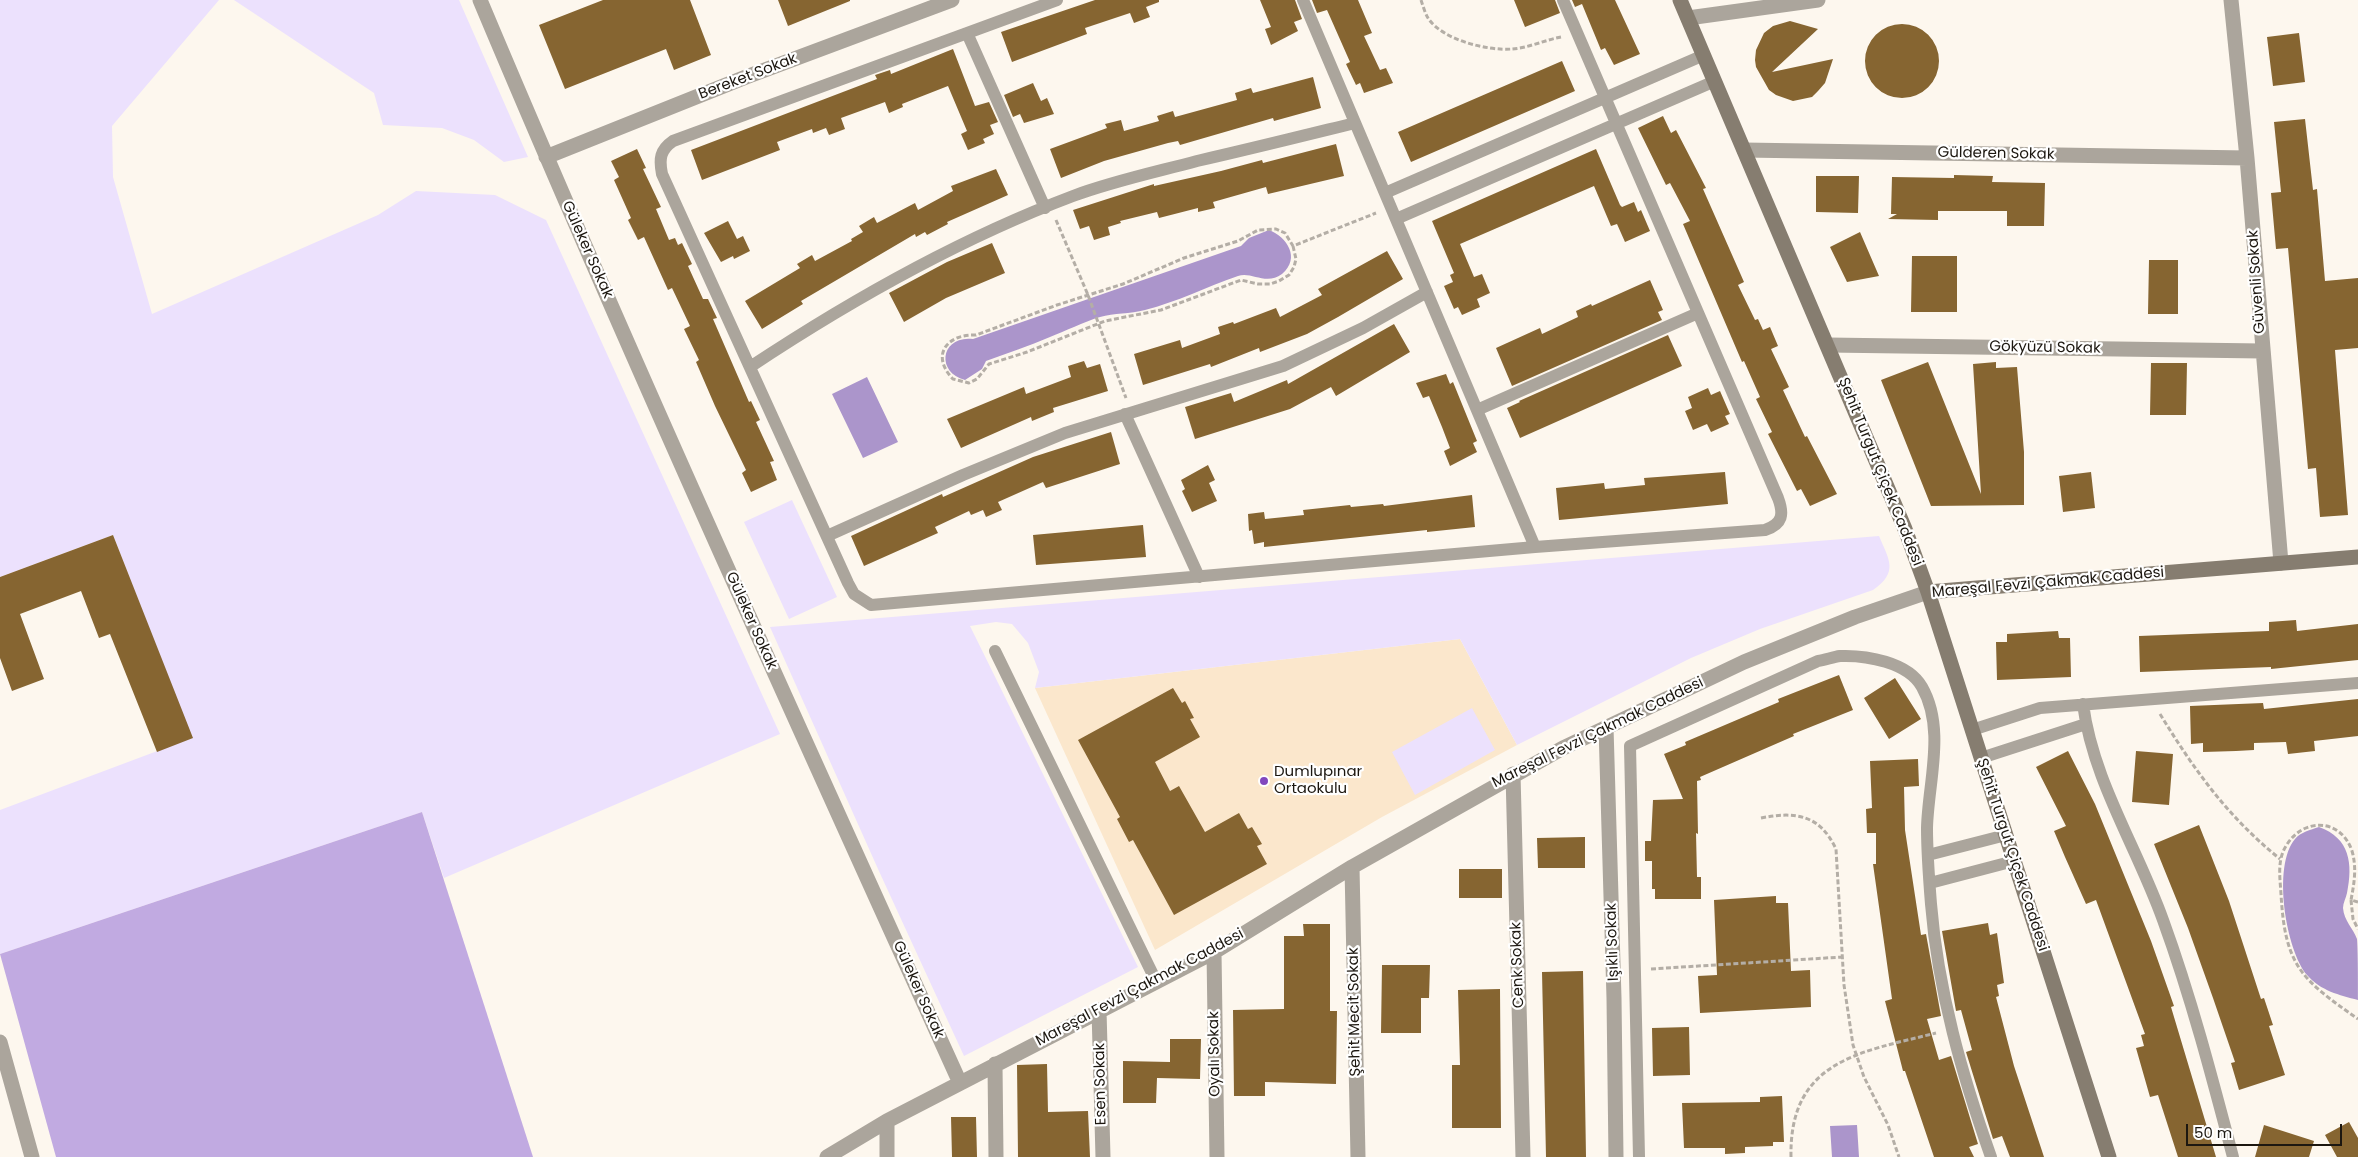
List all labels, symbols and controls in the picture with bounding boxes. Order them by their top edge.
street label: Bereket Sokak [696,50,800,104]
street label: Gülderen Sokak [1937,144,2055,164]
street label: Güleker Sokak [557,198,617,302]
street label: Güvenli Sokak [2244,230,2270,334]
street label: Gökyüzü Sokak [1989,338,2101,358]
street label: Şehit Turgut Çiçek Caddesi [1834,375,1926,569]
street label: Mareşal Fevzi Çakmak Caddesi [1931,564,2165,602]
street label: Güleker Sokak [721,569,781,673]
street label: Mareşal Fevzi Çakmak Caddesi [1489,674,1707,792]
street label: Şehit Turgut Çiçek Caddesi [1972,756,2052,954]
place label: Dumlupınar Ortaokulu [1274,763,1362,798]
marker: Dumlupınar Ortaokulu [1258,775,1270,787]
street label: Işıklı Sokak [1603,903,1623,981]
street label: Cenk Sokak [1508,922,1528,1008]
street label: Mareşal Fevzi Çakmak Caddesi [1033,925,1247,1051]
street label: Güleker Sokak [888,938,948,1042]
street label: Şehit Mecit Sokak [1345,947,1365,1077]
street label: Oyalı Sokak [1205,1011,1225,1097]
street label: Esen Sokak [1091,1043,1111,1125]
scale bar [2188,1114,2344,1146]
text: 50 m [2194,1122,2232,1143]

